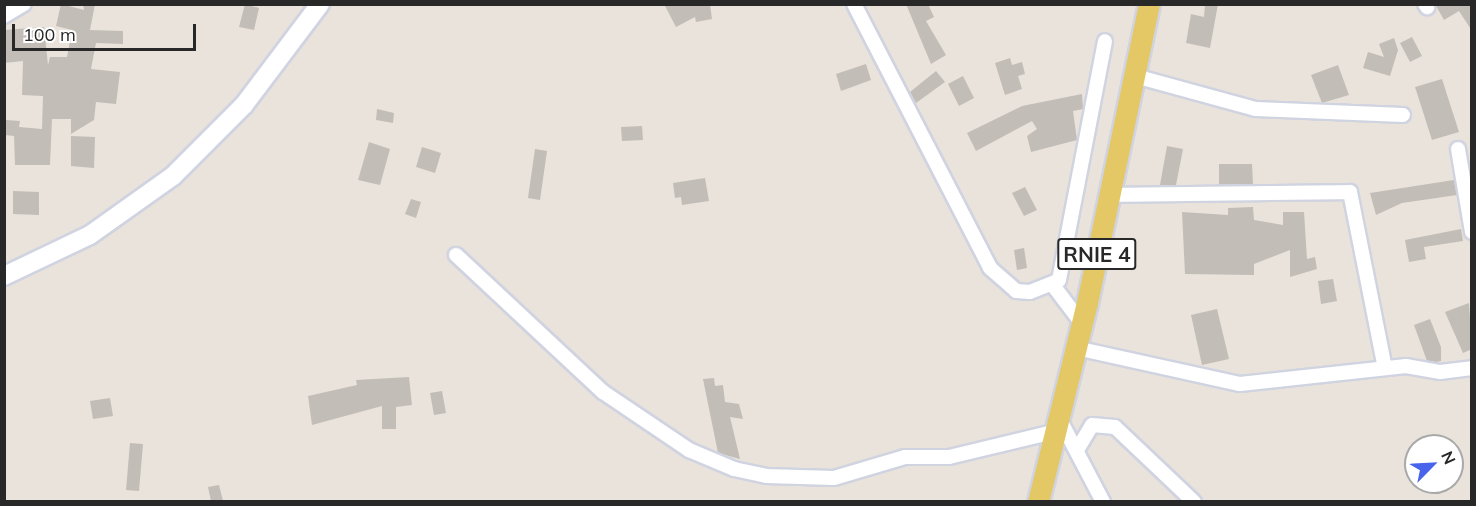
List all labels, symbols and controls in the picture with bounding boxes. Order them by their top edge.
scale bar [15,12,200,50]
text: 100 m [23,23,76,46]
road number: RNIE 4 [1056,236,1138,272]
north arrow [1404,434,1464,494]
text: N [1437,448,1460,467]

